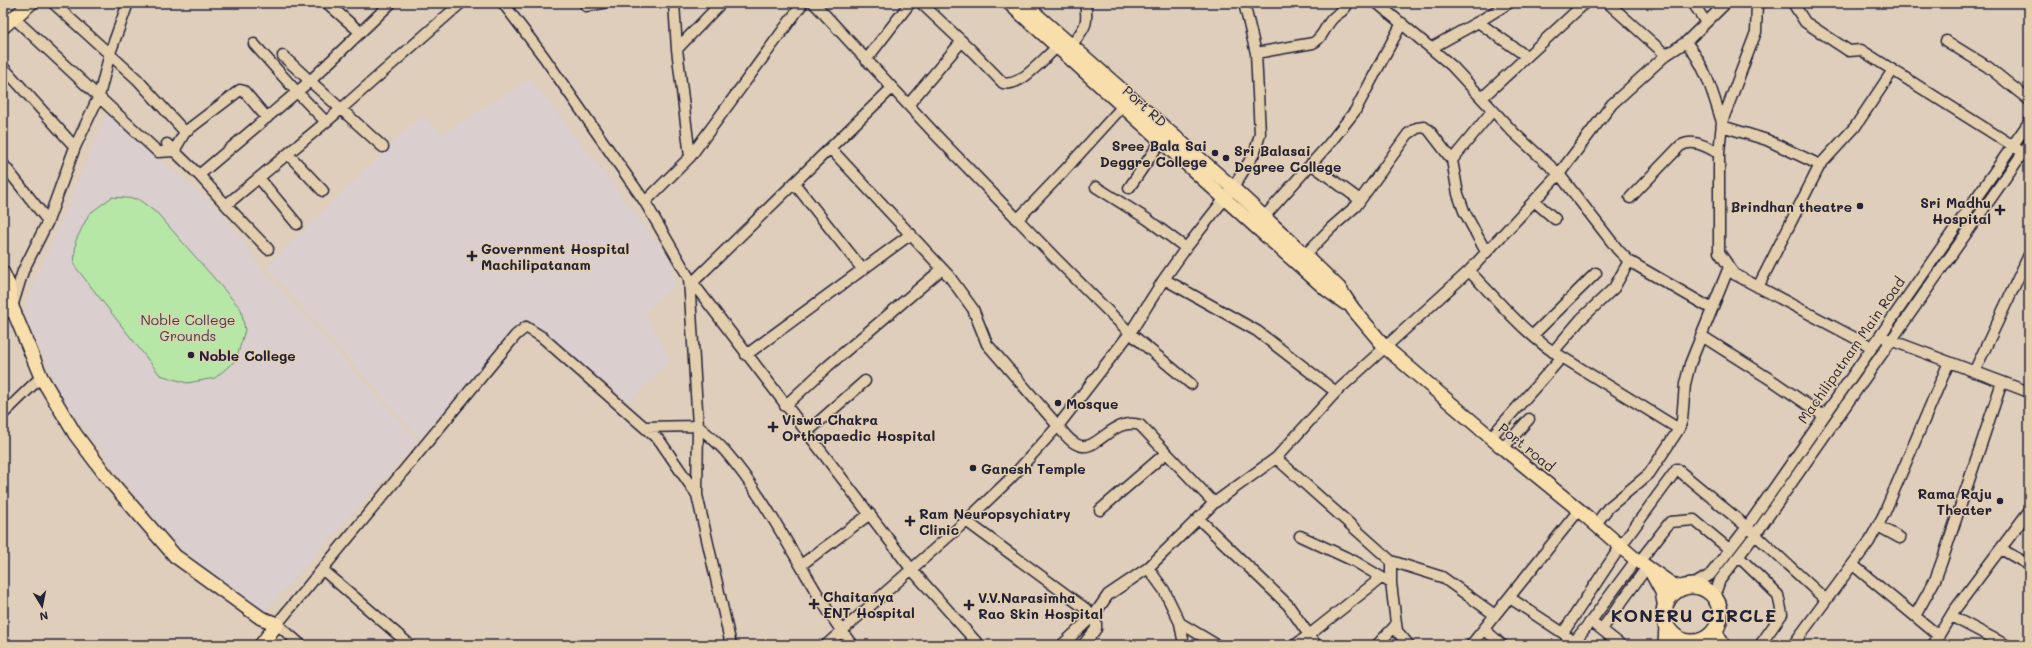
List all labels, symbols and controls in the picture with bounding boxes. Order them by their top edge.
street label: Port RD [1119,81,1171,131]
place label: Sree Bala Sai Deggre College [1100,136,1207,171]
place label: Sri Balasai Degree College [1234,141,1341,176]
marker: Sree Bala Sai Deggre College [1210,148,1220,158]
marker: Sri Balasai Degree College [1221,153,1231,163]
place label: Sri Madhu Hospital [1920,193,1991,228]
place label: Brindhan theatre [1731,197,1852,216]
marker: Brindhan theatre [1855,201,1865,211]
marker: Sri Madhu Hospital [1994,204,2006,216]
place label: Government Hospital Machilipatanam [481,239,629,274]
marker: Government Hospital Machilipatanam [466,250,478,262]
street label: Machilipatnam Main Road [1793,273,1909,427]
park label: Noble College Grounds [141,310,236,345]
place label: Noble College [199,346,296,365]
marker: Noble College [186,350,196,360]
place label: Mosque [1066,394,1118,413]
marker: Mosque [1053,398,1063,408]
place label: Viswa Chakra Orthopaedic Hospital [782,410,935,445]
street label: Port road [1495,418,1559,476]
marker: Viswa Chakra Orthopaedic Hospital [767,421,779,433]
place label: Ganesh Temple [981,459,1086,478]
marker: Ganesh Temple [968,463,978,473]
place label: Rama Raju Theater [1917,484,1992,519]
marker: Rama Raju Theater [1995,496,2005,506]
place label: Ram Neuropsychiatry Clinic [919,504,1071,539]
marker: Ram Neuropsychiatry Clinic [904,515,916,527]
north arrow [22,586,62,626]
place label: Chaitanya ENT Hospital [823,587,915,622]
place label: V.V.Narasimha Rao Skin Hospital [978,588,1103,623]
marker: Chaitanya ENT Hospital [808,598,820,610]
marker: V.V.Narasimha Rao Skin Hospital [963,599,975,611]
district label: KONERU CIRCLE [1611,603,1777,627]
text: N [38,608,49,624]

